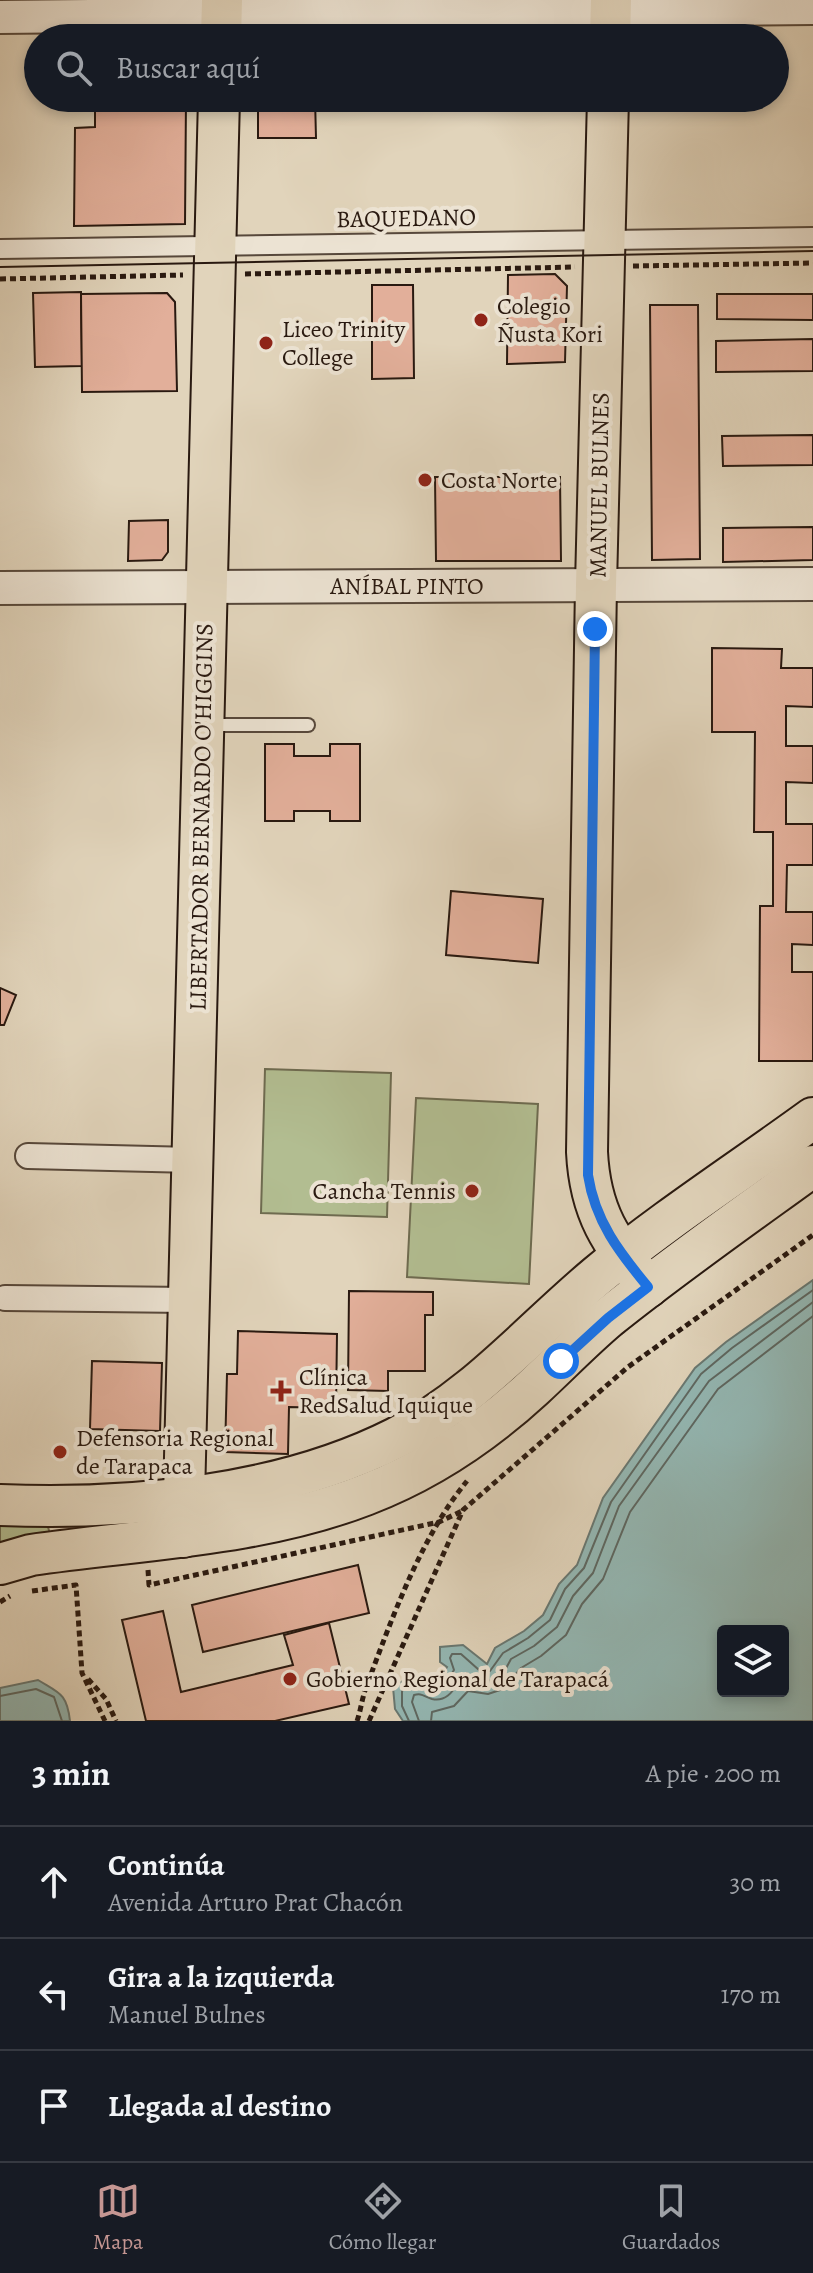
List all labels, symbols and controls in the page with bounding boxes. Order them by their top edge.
search box [24,24,789,112]
icon: search [52,46,96,90]
text: Buscar aquí [116,48,260,88]
street label: BAQUEDANO [336,201,476,235]
place label: Colegio Ñusta Kori [497,290,603,350]
marker: Colegio Ñusta Kori [472,311,490,329]
place label: Liceo Trinity College [282,313,405,373]
marker: Liceo Trinity College [257,334,275,352]
street label: MANUEL BULNES [581,392,617,578]
place label: Costa Norte [441,464,558,496]
marker: Costa Norte [416,471,434,489]
street label: ANÍBAL PINTO [329,570,484,602]
route end [577,611,613,647]
street label: LIBERTADOR BERNARDO O'HIGGINS [182,623,220,1011]
place label: Cancha Tennis [313,1175,456,1207]
marker: Cancha Tennis [463,1182,481,1200]
route start [543,1343,579,1379]
place label: Clínica RedSalud Iquique [299,1361,473,1421]
marker: Clínica RedSalud Iquique [270,1380,292,1402]
place label: Defensoria Regional de Tarapaca [76,1422,274,1482]
marker: Defensoria Regional de Tarapaca [51,1443,69,1461]
map controls [717,1625,789,1697]
button: layers [717,1625,789,1697]
place label: Gobierno Regional de Tarapacá [306,1663,610,1695]
marker: Gobierno Regional de Tarapacá [281,1670,299,1688]
text: 3 min [32,1750,110,1797]
text: A pie · 200 m [646,1756,781,1791]
text: Continúa [108,1845,225,1885]
icon: ahead [32,1860,76,1904]
text: 30 m [730,1865,781,1900]
text: Avenida Arturo Prat Chacón [108,1885,403,1920]
text: Gira a la izquierda [108,1957,334,1997]
icon: left [32,1972,76,2016]
text: 170 m [721,1977,781,2012]
text: Manuel Bulnes [108,1997,266,2032]
icon: arrive [32,2084,76,2128]
text: Llegada al destino [108,2086,331,2126]
tab: Mapa [93,2179,143,2257]
tab: Cómo llegar [329,2179,436,2257]
tab: Guardados [622,2179,720,2257]

